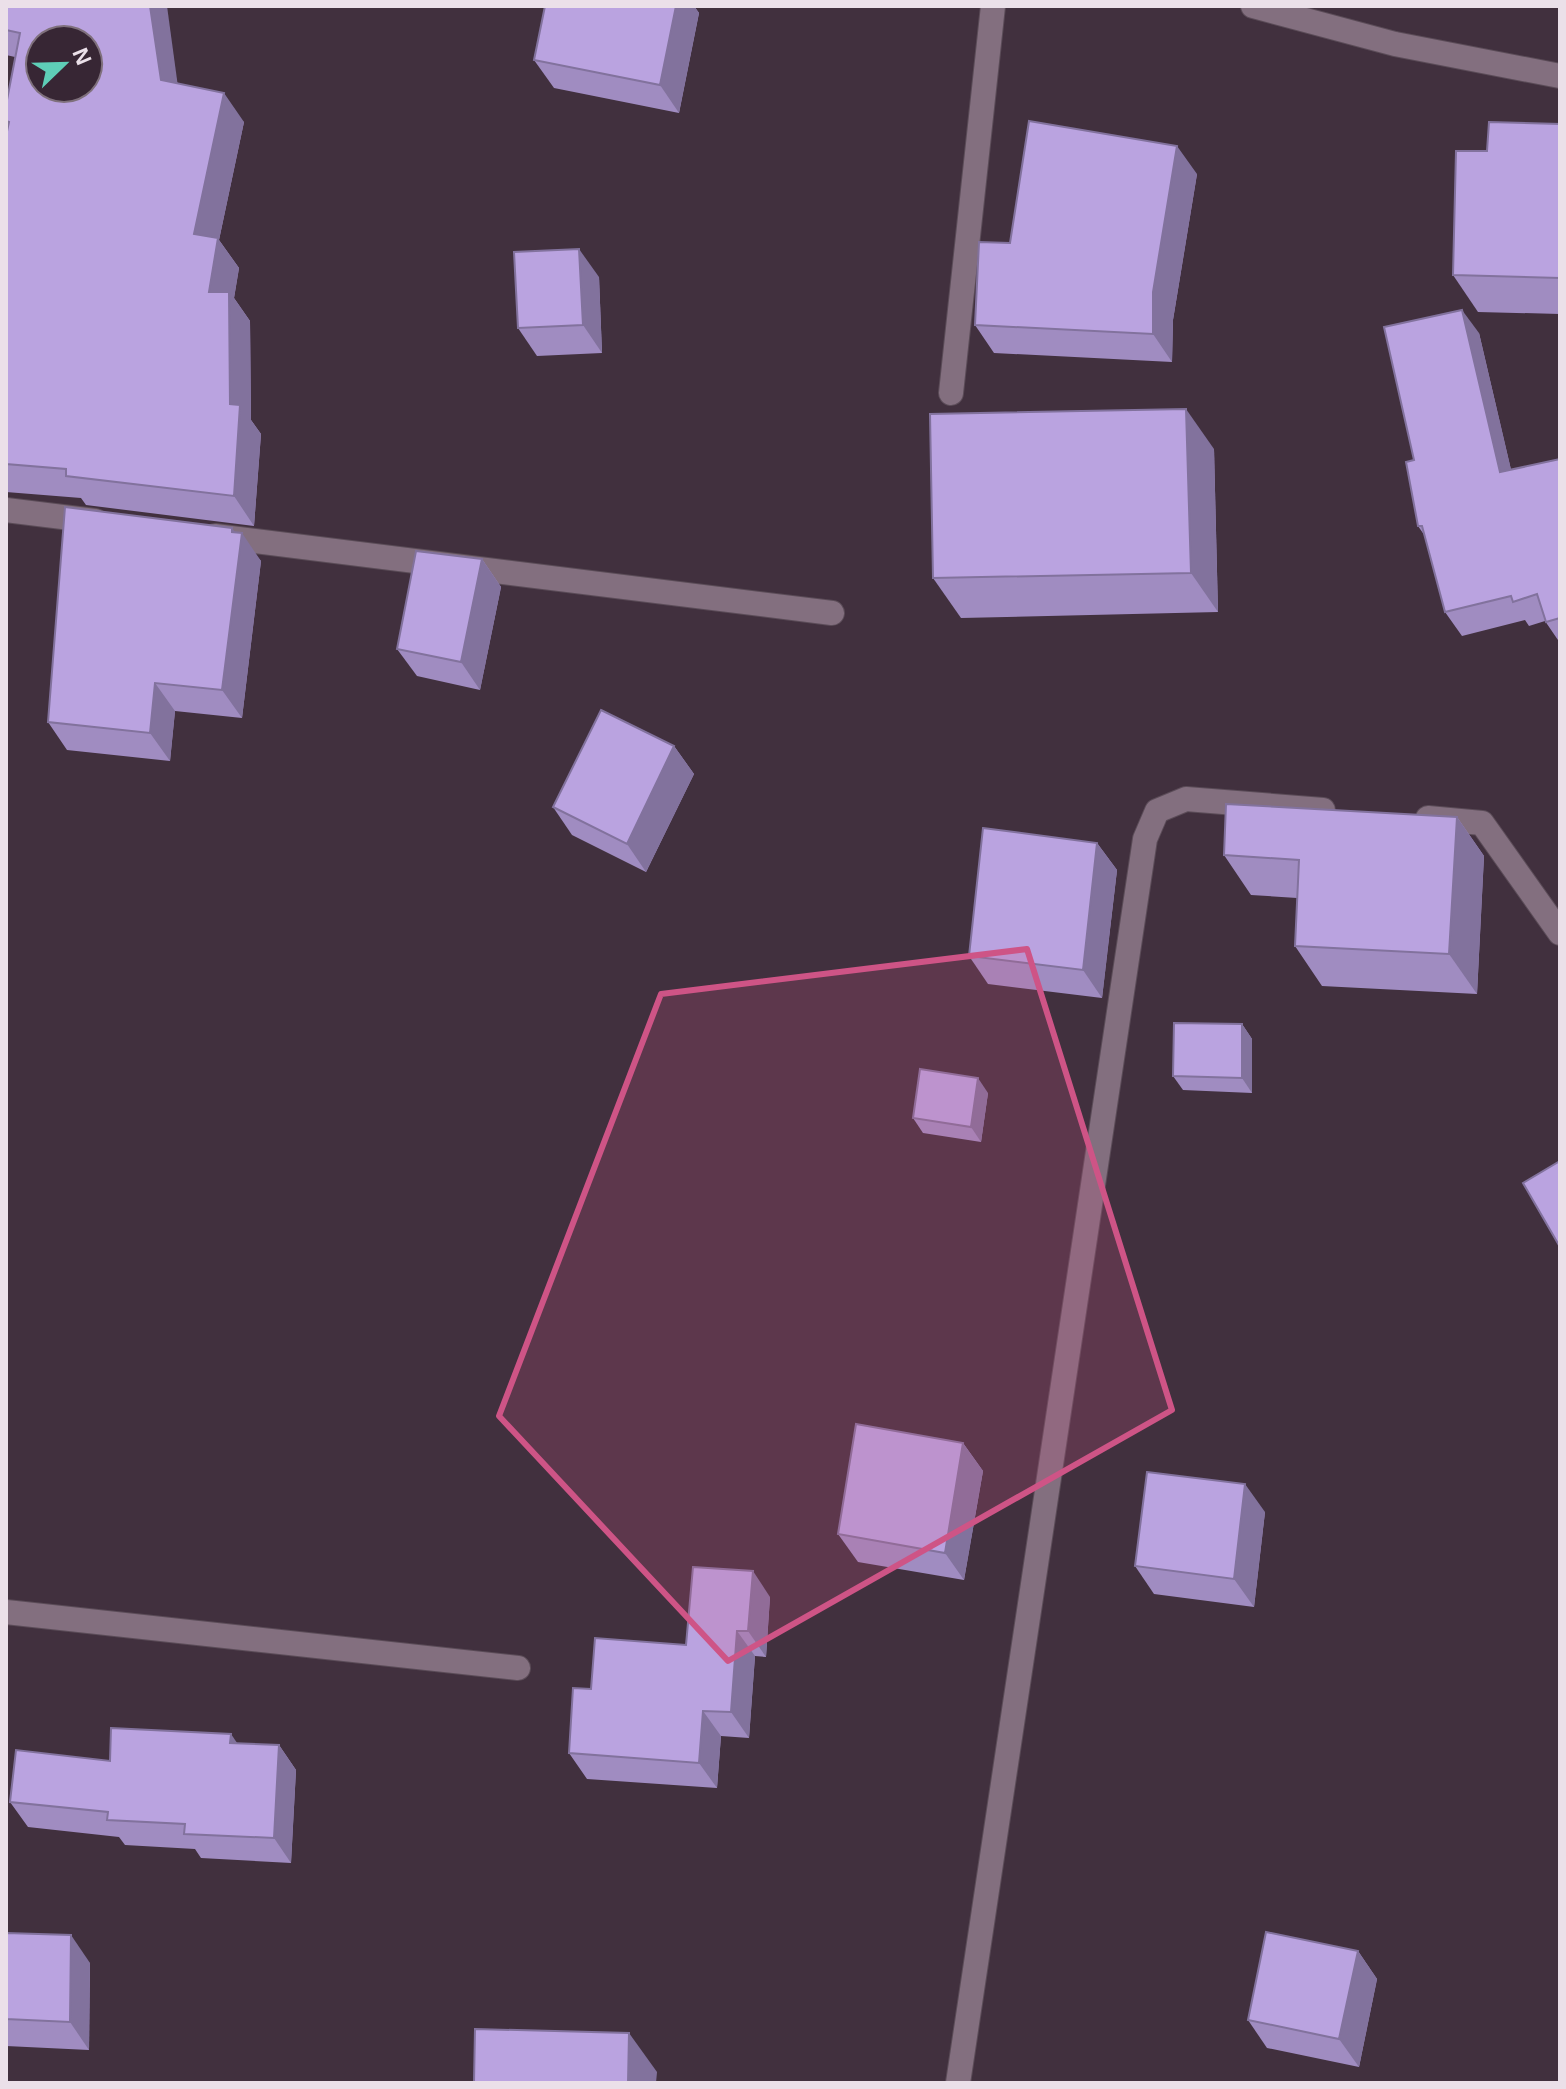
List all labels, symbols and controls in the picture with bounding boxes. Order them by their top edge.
north arrow [24,24,104,104]
text: N [67,44,97,69]

